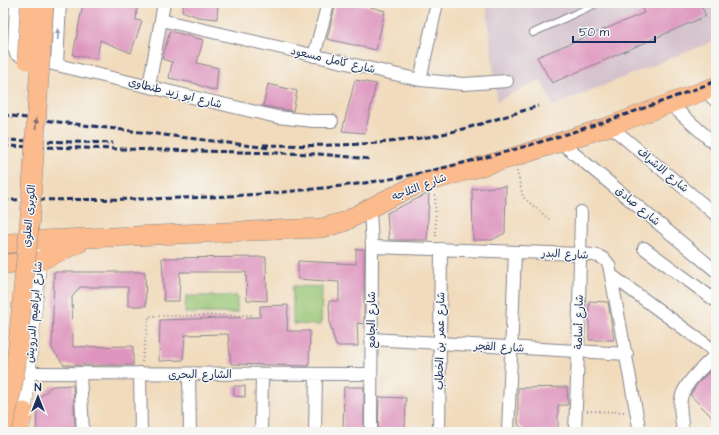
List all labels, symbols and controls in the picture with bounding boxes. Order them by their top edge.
scale bar [573,18,655,44]
text: 50 m [579,24,610,41]
one-way arrow [55,28,62,40]
street label: شارع كامل مسعود [289,43,377,78]
street label: شارع ابو زيد طنطاوى [126,74,223,113]
one-way arrow [32,118,39,130]
street label: شارع الاشراف [634,144,692,197]
street label: شارع الثلاجه [389,170,449,205]
street label: شارع صادق [612,183,663,230]
street label: الكوبرى العلوى [19,184,39,248]
street label: شارع البدر [540,245,589,264]
street label: شارع ابراهيم الدرويش [22,261,47,363]
street label: شارع الجامع [364,291,380,349]
street label: شارع عمر بن الخطاب [432,292,449,390]
street label: شارع أسامة [571,295,588,349]
street label: شارع الفجر [472,338,525,357]
street label: الشارع البحرى [168,367,232,383]
north arrow [18,377,58,417]
text: N [35,380,42,395]

